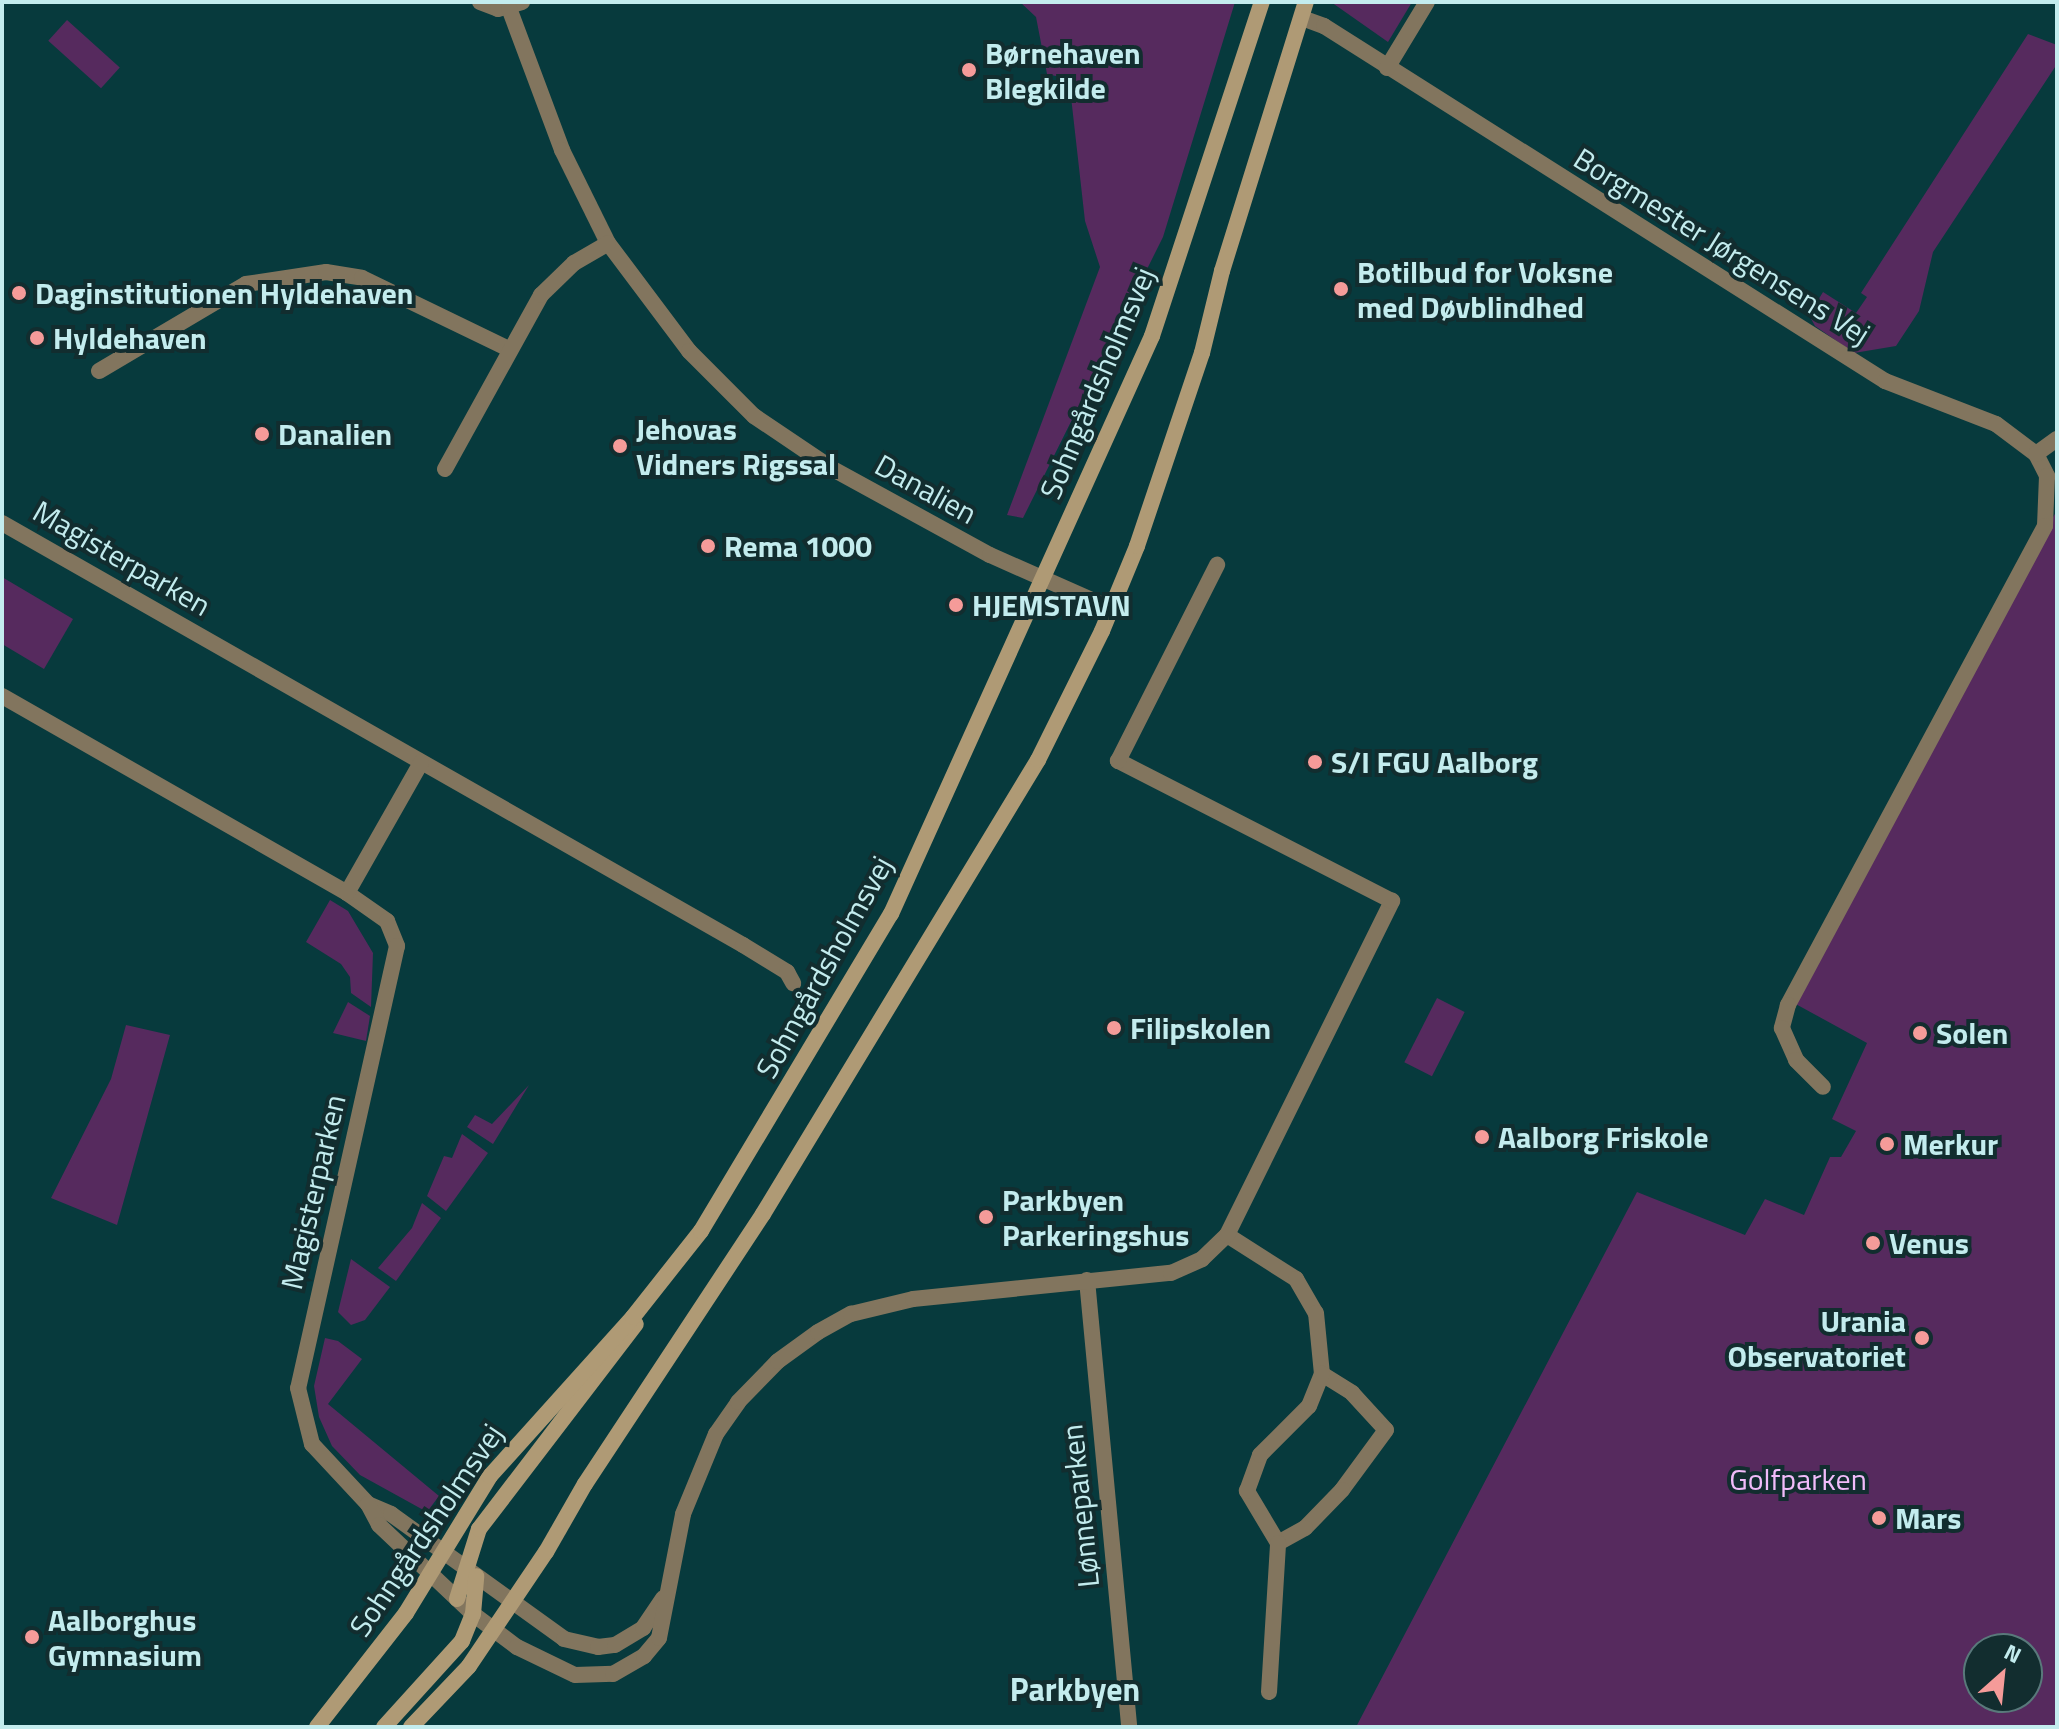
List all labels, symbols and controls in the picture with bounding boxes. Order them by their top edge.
place label: Børnehaven Blegkilde [985,35,1141,106]
marker: Børnehaven Blegkilde [960,61,978,79]
street label: Borgmester Jørgensens Vej [1567,140,1877,352]
place label: Botilbud for Voksne med Døvblindhed [1357,254,1613,324]
street label: Sohngårdsholmsvej [1032,262,1162,504]
place label: Daginstitutionen Hyldehaven [35,275,413,311]
marker: Botilbud for Voksne med Døvblindhed [1332,280,1350,298]
marker: Daginstitutionen Hyldehaven [10,284,28,302]
place label: Hyldehaven [53,320,207,356]
marker: Hyldehaven [28,329,46,347]
place label: Jehovas Vidners Rigssal [636,411,836,482]
place label: Danalien [278,416,392,452]
marker: Danalien [253,425,271,443]
marker: Jehovas Vidners Rigssal [611,437,629,455]
street label: Danalien [869,447,983,531]
street label: Magisterparken [27,493,217,623]
place label: Rema 1000 [724,528,872,564]
marker: Rema 1000 [699,537,717,555]
place label: HJEMSTAVN [972,587,1131,623]
marker: HJEMSTAVN [947,596,965,614]
place label: S/I FGU Aalborg [1331,744,1538,780]
marker: S/I FGU Aalborg [1306,753,1324,771]
street label: Sohngårdsholmsvej [748,850,900,1084]
place label: Filipskolen [1130,1010,1271,1046]
place label: Solen [1936,1015,2008,1051]
marker: Filipskolen [1105,1019,1123,1037]
marker: Solen [1911,1024,1929,1042]
street label: Magisterparken [273,1091,353,1293]
place label: Aalborg Friskole [1498,1119,1709,1155]
place label: Merkur [1903,1126,1998,1162]
marker: Aalborg Friskole [1473,1128,1491,1146]
marker: Merkur [1878,1135,1896,1153]
place label: Parkbyen Parkeringshus [1002,1182,1189,1252]
marker: Parkbyen Parkeringshus [977,1208,995,1226]
place label: Venus [1889,1225,1969,1261]
marker: Venus [1864,1234,1882,1252]
place label: Urania Observatoriet [1727,1303,1906,1374]
marker: Urania Observatoriet [1913,1329,1931,1347]
street label: Sohngårdsholmsvej [342,1417,510,1643]
street label: Lønneparken [1054,1423,1106,1589]
park label: Golfparken [1729,1461,1867,1497]
place label: Mars [1895,1500,1961,1536]
marker: Mars [1870,1509,1888,1527]
place label: Aalborghus Gymnasium [48,1602,202,1672]
marker: Aalborghus Gymnasium [23,1628,41,1646]
north arrow [1963,1633,2043,1713]
text: N [1998,1635,2027,1672]
district label: Parkbyen [1010,1670,1140,1708]

